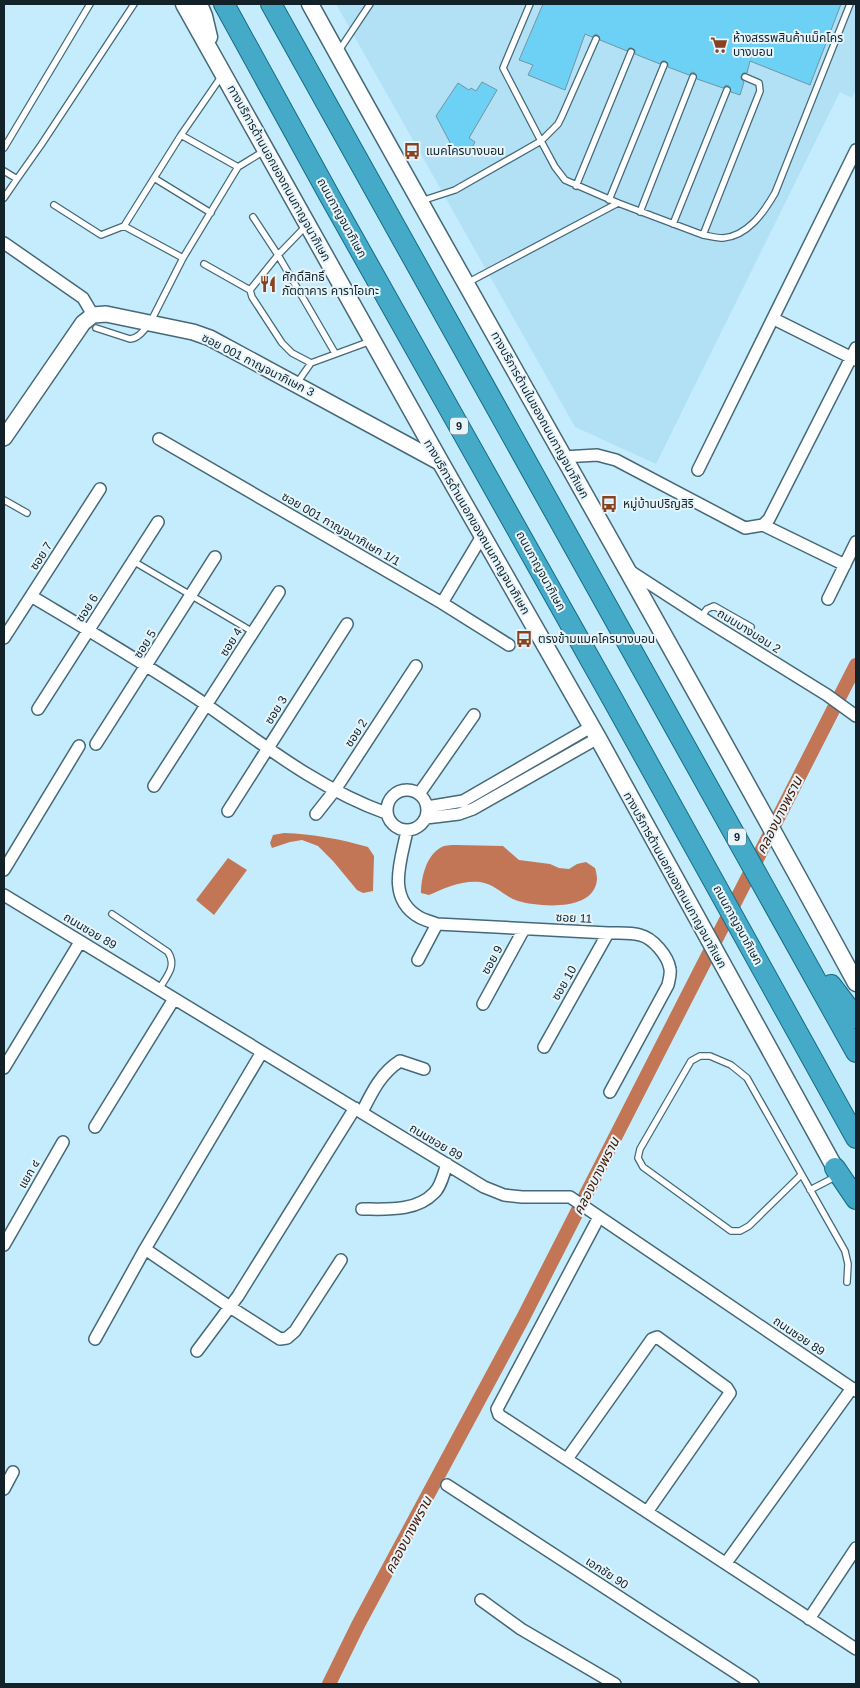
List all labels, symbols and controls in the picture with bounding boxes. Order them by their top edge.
place label: ห้างสรรพสินค้าแม็คโคร บางบอน [733,31,843,59]
supermarket icon: ห้างสรรพสินค้าแม็คโคร บางบอน [709,35,729,55]
street label: ทางบริการด้านนอกของถนนกาญจนาภิเษก [224,82,334,264]
bus stop icon: แมคโครบางบอน [402,141,422,161]
place label: แมคโครบางบอน [426,144,504,158]
street label: ถนนกาญจนาภิเษก [314,176,370,260]
place label: ศักดิ์สิทธิ์ ภัตตาคาร คาราโอเกะ [282,270,379,298]
restaurant icon: ศักดิ์สิทธิ์ ภัตตาคาร คาราโอเกะ [258,274,278,294]
street label: ทางบริการด้านในของถนนกาญจนาภิเษก [488,329,592,501]
street label: ซอย 001 กาญจนาภิเษก 3 [199,330,317,400]
road number: 9 [450,418,468,434]
street label: ทางบริการด้านนอกของถนนกาญจนาภิเษก [421,437,533,617]
street label: ซอย 001 กาญจนาภิเษก 1/1 [279,489,403,569]
bus stop icon: หมู่บ้านปริญสิริ [599,494,619,514]
place label: หมู่บ้านปริญสิริ [623,497,694,511]
street label: ถนนกาญจนาภิเษก [513,529,569,613]
street label: ซอย 7 [27,539,55,573]
street label: ซอย 6 [73,591,101,625]
street label: ถนนบางบอน 2 [715,606,784,656]
street label: ซอย 4 [217,625,245,659]
street label: ซอย 5 [131,627,159,661]
bus stop icon: ตรงข้ามแมคโครบางบอน [514,629,534,649]
place label: ตรงข้ามแมคโครบางบอน [538,632,655,646]
street label: ซอย 3 [262,693,290,727]
street label: ซอย 2 [342,716,370,750]
water label: คลองบางพราน [753,772,806,856]
street label: ทางบริการด้านนอกของถนนกาญจนาภิเษก [620,789,730,971]
road number: 9 [728,829,746,846]
street label: ถนนกาญจนาภิเษก [710,883,766,967]
street label: ถนนซอย 89 [61,910,119,952]
street label: ซอย 11 [555,910,593,926]
street label: ซอย 9 [478,943,506,977]
street label: ซอย 10 [549,963,580,1003]
street label: ถนนซอย 89 [407,1121,465,1163]
water label: คลองบางพราน [570,1133,623,1217]
street label: แยก ๔ [15,1157,43,1191]
street label: ถนนซอย 89 [770,1314,828,1359]
water label: คลองบางพราน [381,1493,436,1576]
street label: เอกชัย 90 [583,1554,631,1592]

